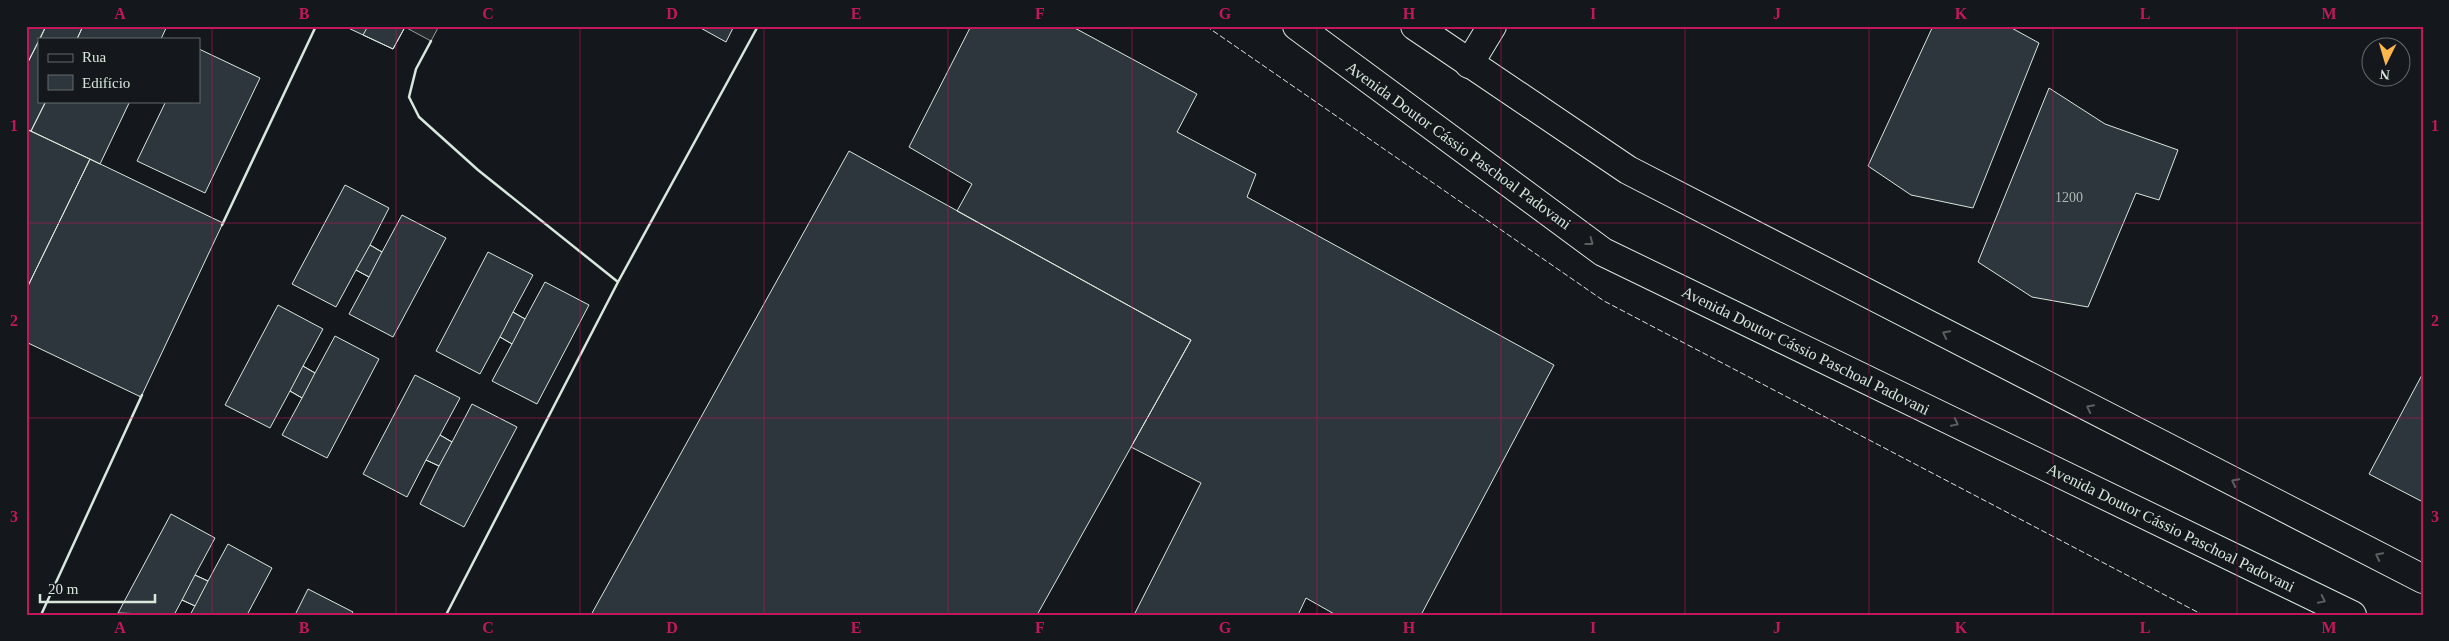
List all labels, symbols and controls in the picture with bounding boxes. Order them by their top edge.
text: A [114,5,126,22]
text: B [299,5,310,22]
text: C [482,5,494,22]
text: D [666,5,678,22]
text: E [851,5,861,22]
text: F [1035,5,1045,22]
text: G [1219,5,1232,22]
text: H [1403,5,1416,22]
text: I [1590,5,1596,22]
text: J [1773,5,1781,22]
text: K [1955,5,1968,22]
text: L [2140,5,2150,22]
text: M [2321,5,2337,22]
legend [38,38,200,102]
north arrow [2362,38,2412,88]
text: Rua [82,49,107,65]
street label: Avenida Doutor Cássio Paschoal Padovani [1343,58,1575,233]
text: N [2379,67,2391,82]
text: Edifício [82,75,130,91]
text: 1 [10,117,18,134]
text: 1 [2431,117,2439,134]
house number: 1200 [2055,190,2083,205]
one-way arrow [1584,236,1594,245]
street label: Avenida Doutor Cássio Paschoal Padovani [1679,283,1933,418]
text: 2 [10,312,18,329]
text: 2 [2431,312,2439,329]
one-way arrow [1942,330,1951,340]
one-way arrow [2086,404,2095,414]
one-way arrow [1950,417,1959,427]
street label: Avenida Doutor Cássio Paschoal Padovani [2044,460,2298,595]
one-way arrow [2231,478,2240,488]
text: 3 [10,508,18,525]
text: 3 [2431,508,2439,525]
one-way arrow [2376,552,2385,562]
scale bar [40,571,155,603]
text: 20 m [48,581,79,597]
one-way arrow [2317,594,2326,604]
text: A [114,619,126,636]
text: B [299,619,310,636]
text: C [482,619,494,636]
text: D [666,619,678,636]
text: E [851,619,861,636]
text: F [1035,619,1045,636]
text: G [1219,619,1232,636]
text: H [1403,619,1416,636]
text: I [1590,619,1596,636]
text: J [1773,619,1781,636]
text: K [1955,619,1968,636]
text: L [2140,619,2150,636]
text: M [2321,619,2337,636]

